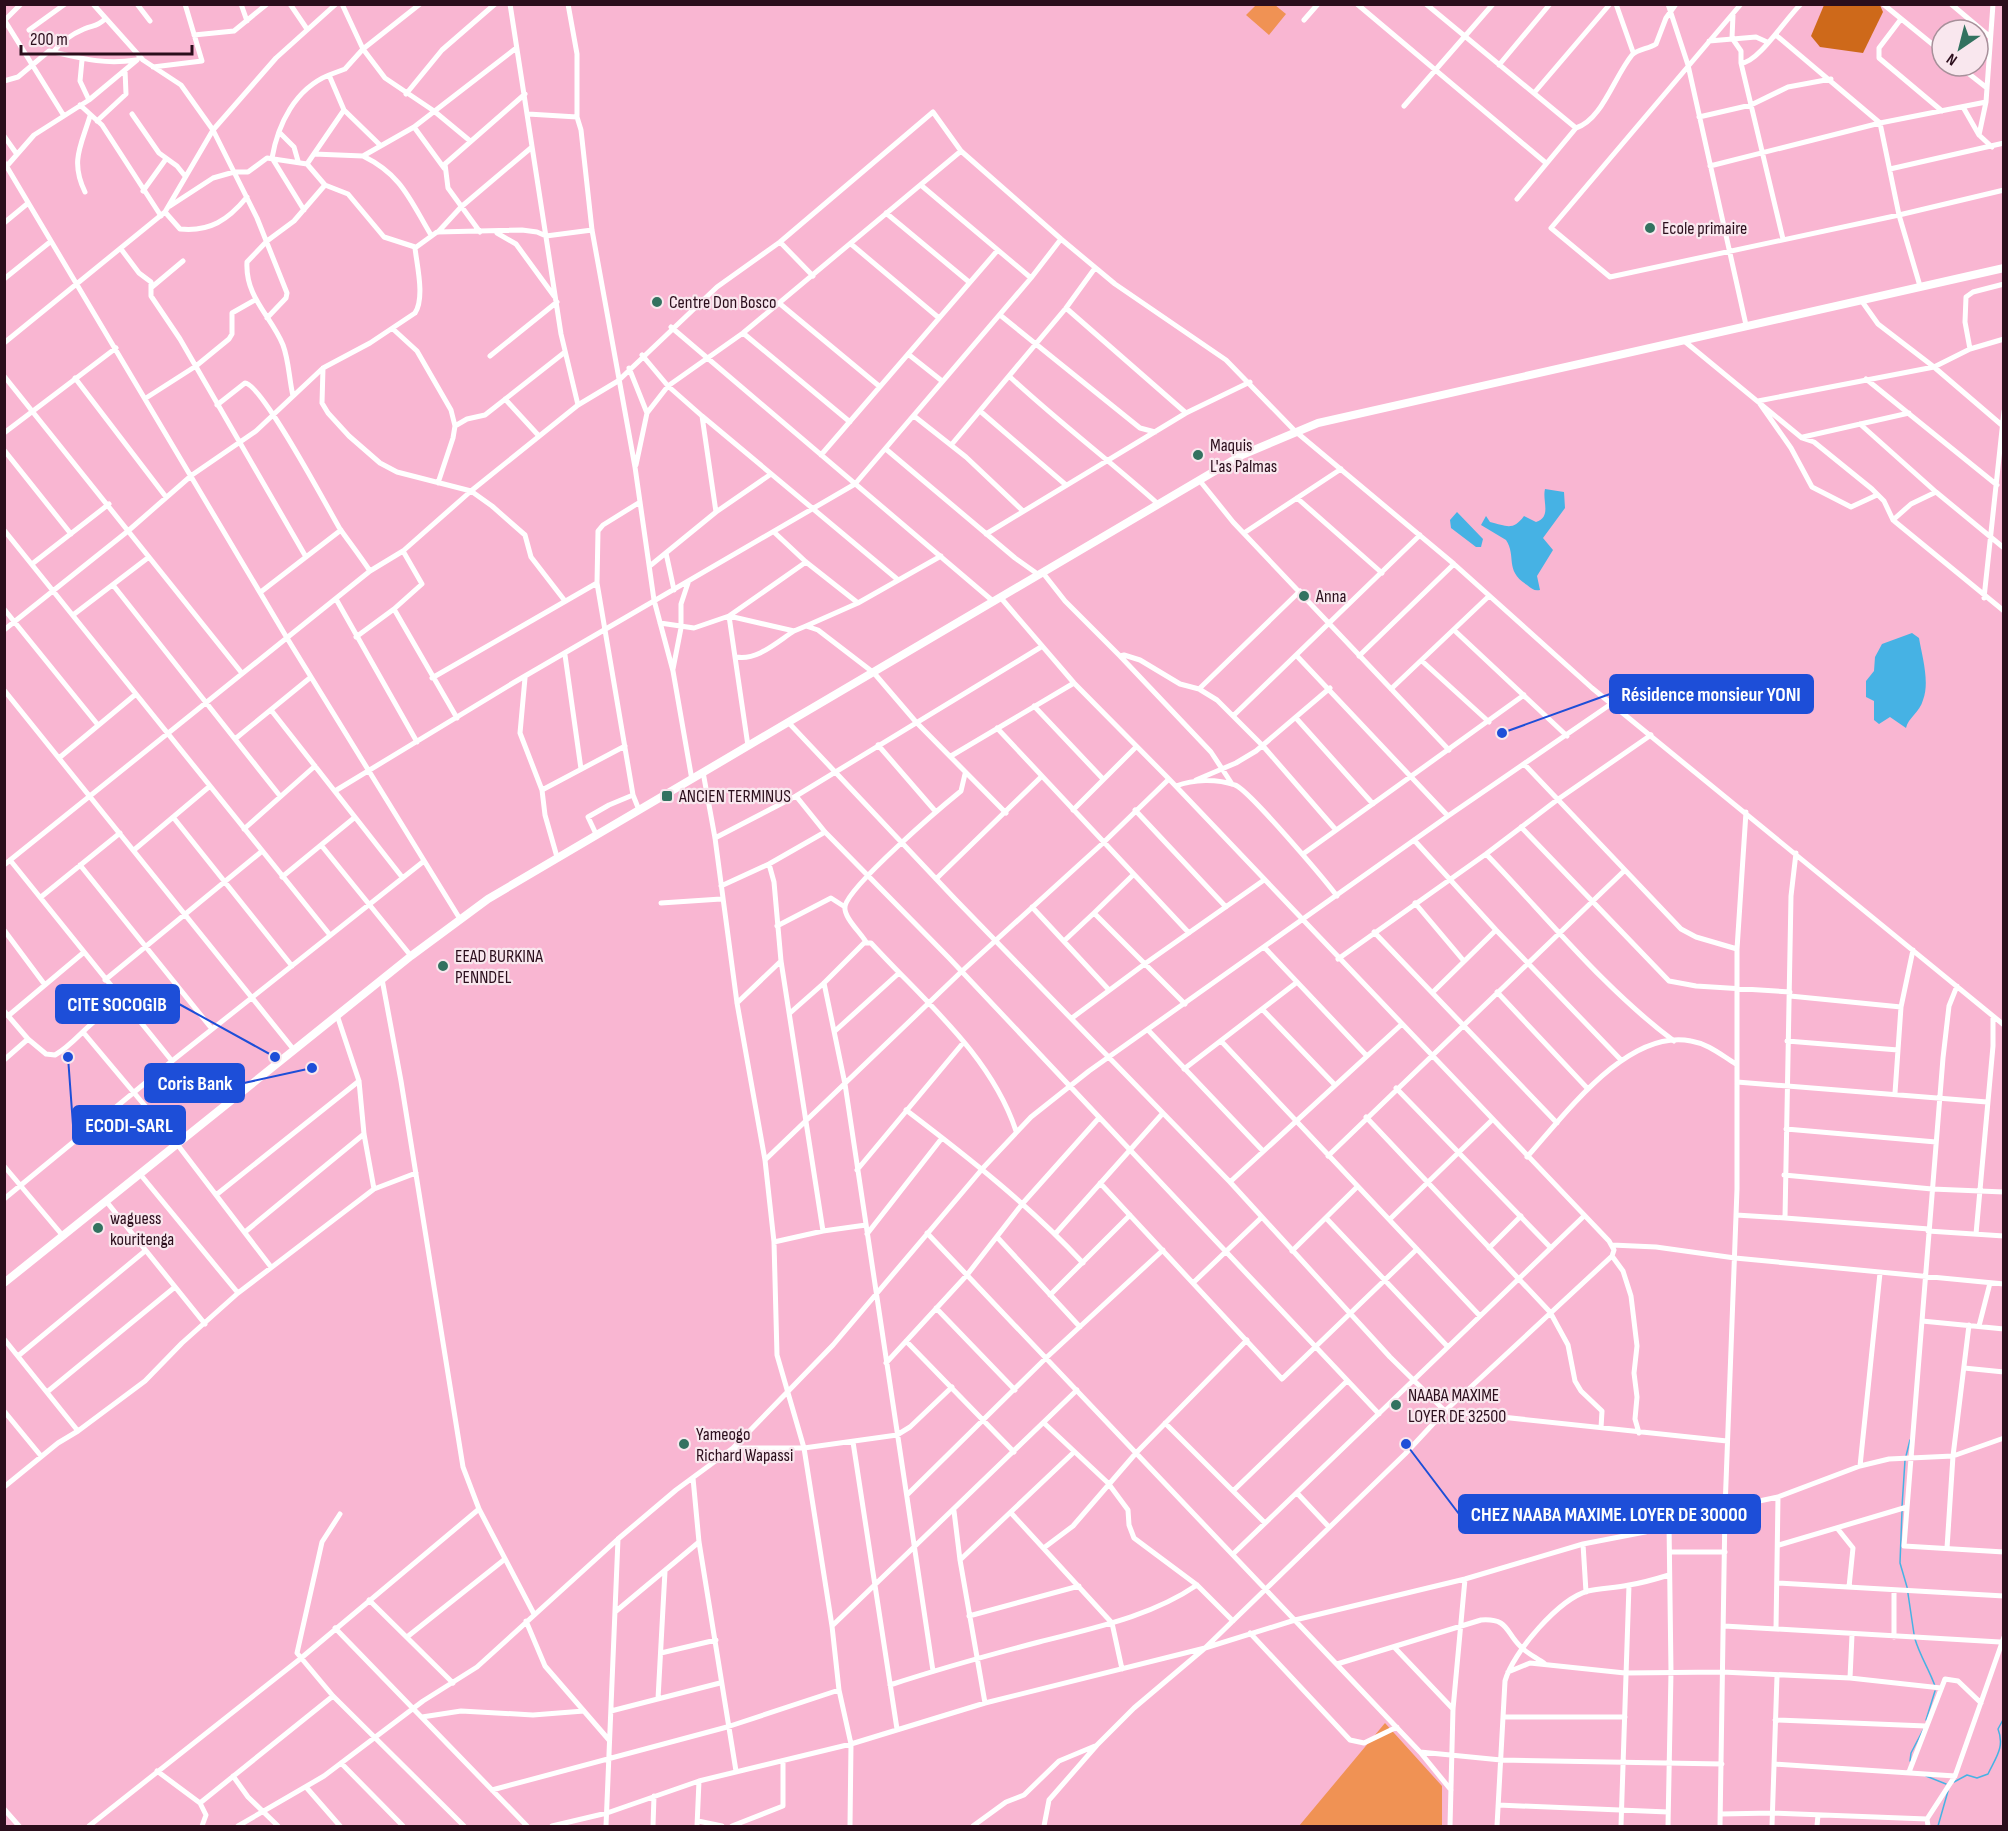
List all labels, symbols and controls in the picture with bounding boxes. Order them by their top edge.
scale bar [21,18,192,56]
north arrow [1930,18,1990,78]
text: 200 m [30,29,68,50]
text: N [1943,49,1961,69]
place label: Ecole primaire [1662,218,1747,239]
marker: Ecole primaire [1643,221,1657,235]
place label: Centre Don Bosco [669,292,777,313]
marker: Centre Don Bosco [650,295,664,309]
place label: Maquis L'as Palmas [1210,435,1277,477]
marker: Maquis L'as Palmas [1191,448,1205,462]
place label: Anna [1315,586,1346,607]
marker: Anna [1297,589,1311,603]
callout: Résidence monsieur YONI [1610,675,1813,713]
text: Résidence monsieur YONI [1621,683,1801,707]
place label: ANCIEN TERMINUS [678,786,791,807]
marker: ANCIEN TERMINUS [660,789,674,803]
place label: EEAD BURKINA PENNDEL [455,946,543,988]
marker: EEAD BURKINA PENNDEL [436,959,450,973]
callout: CITE SOCOGIB [56,985,179,1023]
text: CITE SOCOGIB [67,993,167,1017]
callout: Coris Bank [145,1064,244,1102]
text: Coris Bank [158,1072,233,1096]
callout: ECODI-SARL [73,1106,185,1144]
text: ECODI-SARL [85,1114,173,1138]
place label: waguess kouritenga [110,1208,174,1250]
marker: waguess kouritenga [91,1221,105,1235]
place label: NAABA MAXIME LOYER DE 32500 [1408,1385,1506,1427]
marker: NAABA MAXIME LOYER DE 32500 [1389,1398,1403,1412]
place label: Yameogo Richard Wapassi [696,1424,793,1466]
marker: Yameogo Richard Wapassi [677,1437,691,1451]
callout: CHEZ NAABA MAXIME. LOYER DE 30000 [1459,1495,1760,1533]
text: CHEZ NAABA MAXIME. LOYER DE 30000 [1471,1503,1747,1527]

